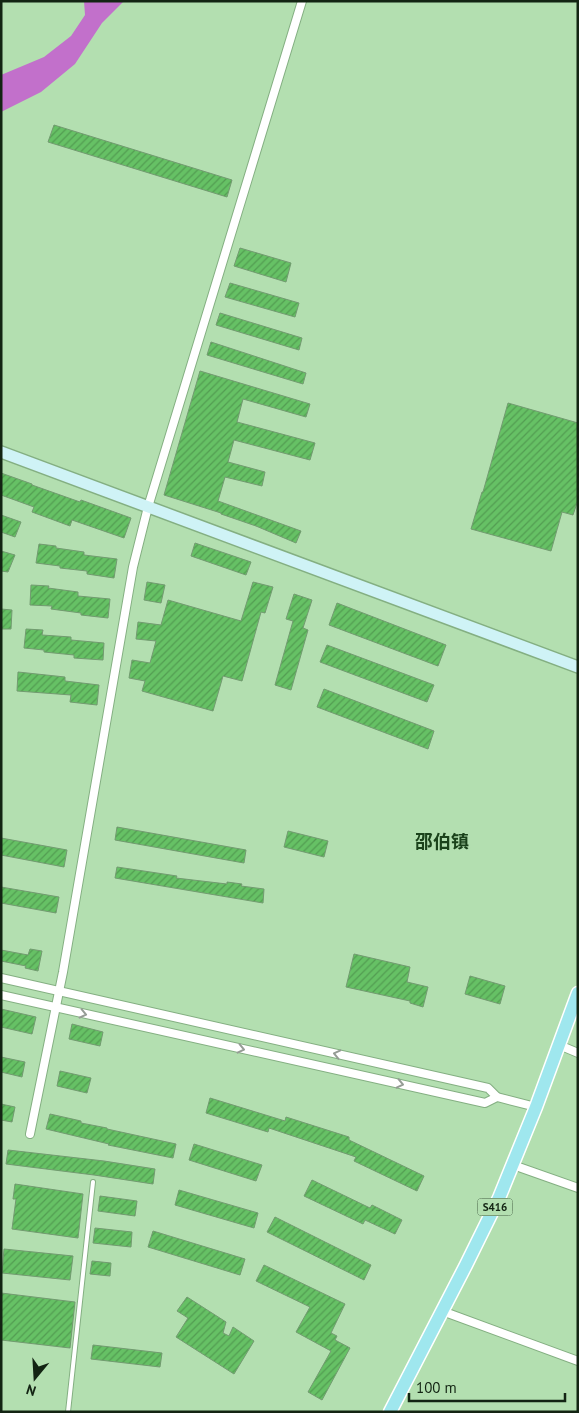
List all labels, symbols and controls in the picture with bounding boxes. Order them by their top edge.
district label: 邵伯镇 [415,830,469,853]
one-way arrow [78,1008,87,1019]
one-way arrow [237,1043,246,1054]
one-way arrow [333,1049,342,1060]
one-way arrow [396,1078,405,1089]
road number: S416 [478,1198,512,1216]
north arrow [10,1353,60,1403]
scale bar [409,1370,565,1402]
text: 100 m [416,1378,457,1397]
text: N [24,1380,38,1400]

